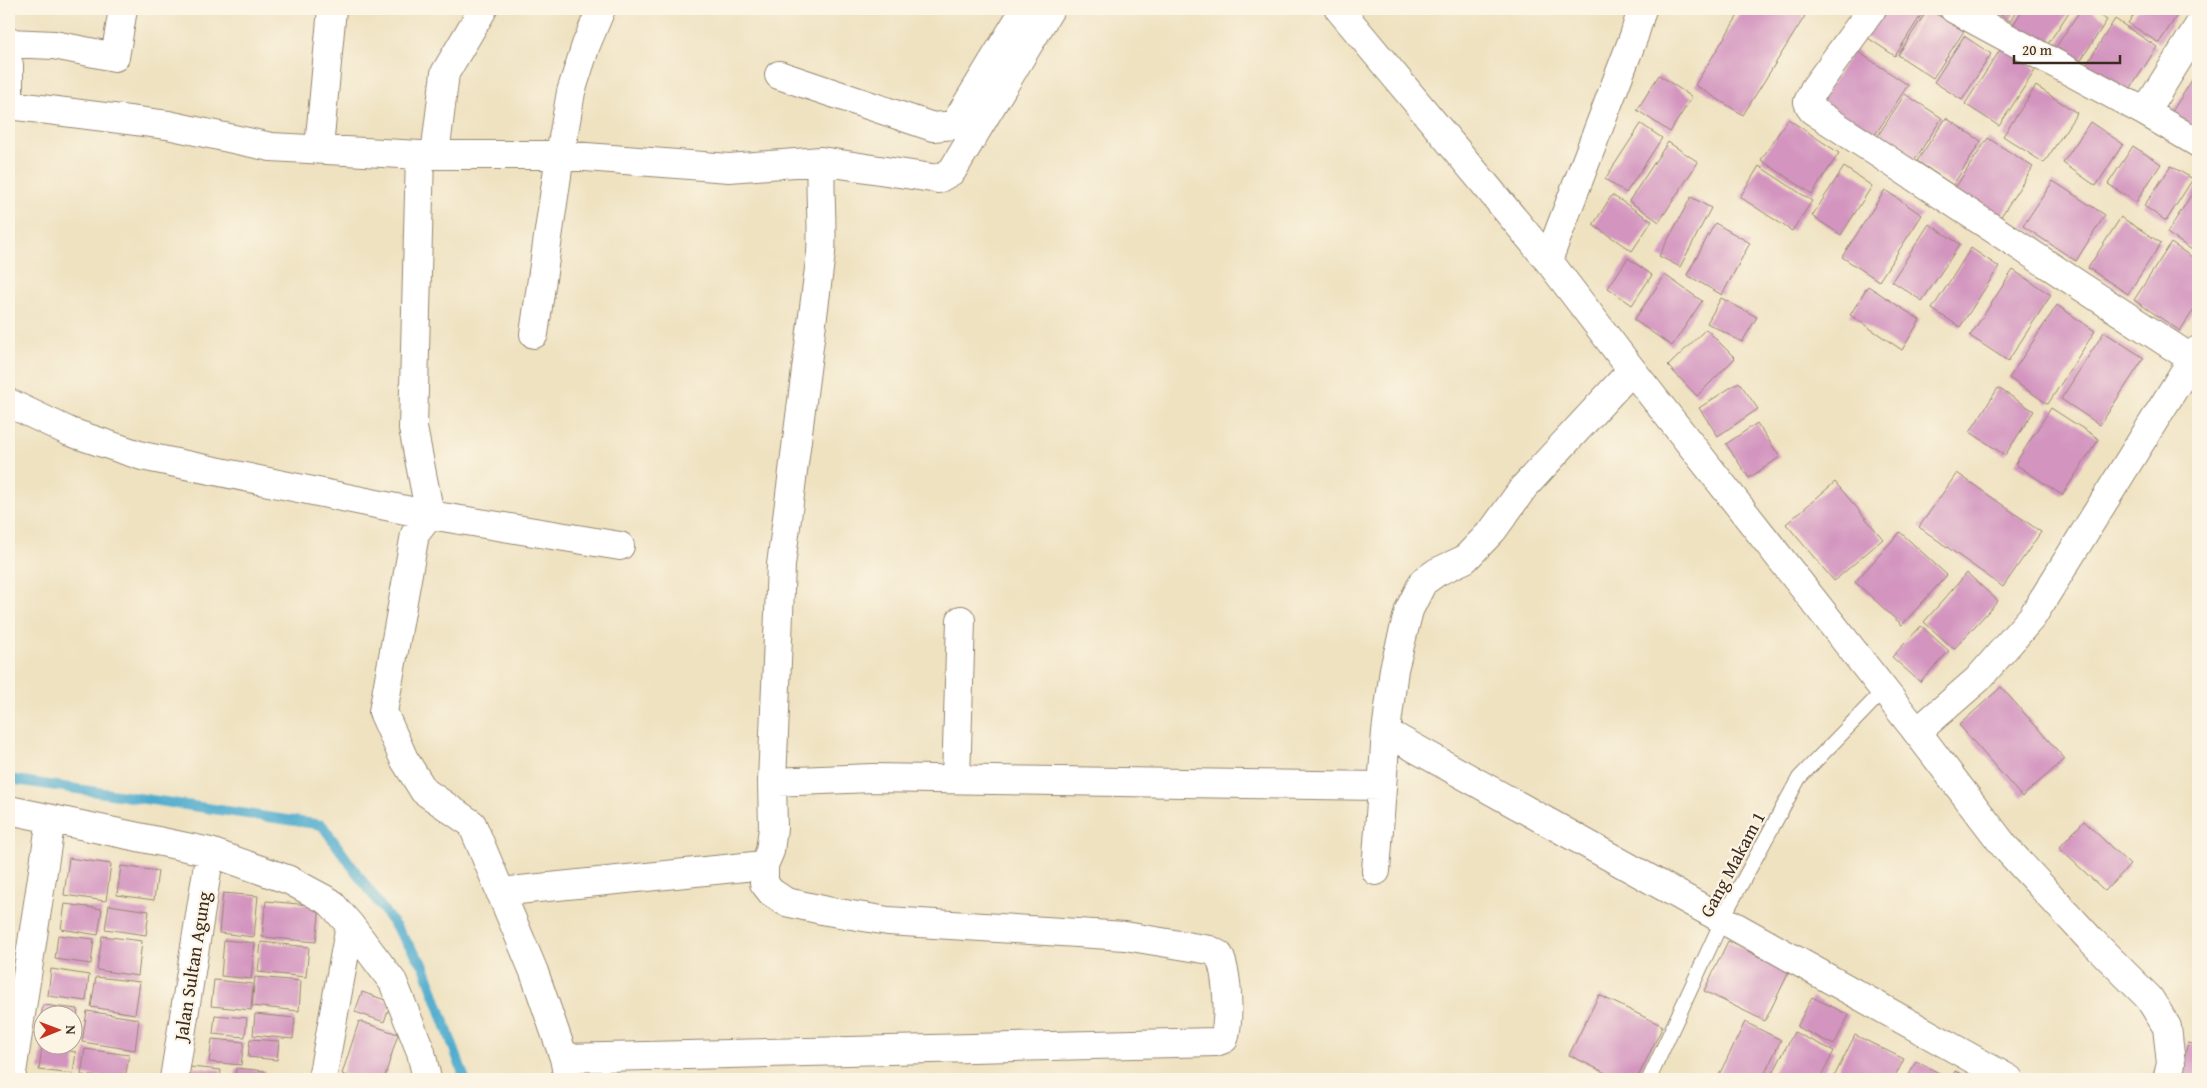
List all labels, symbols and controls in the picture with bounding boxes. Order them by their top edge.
scale bar [2014,32,2121,64]
text: 20 m [2022,39,2053,60]
street label: Gang Makam 1 [1692,806,1772,922]
street label: Jalan Sultan Agung [166,889,218,1045]
north arrow [32,1006,82,1056]
text: N [61,1025,81,1035]

